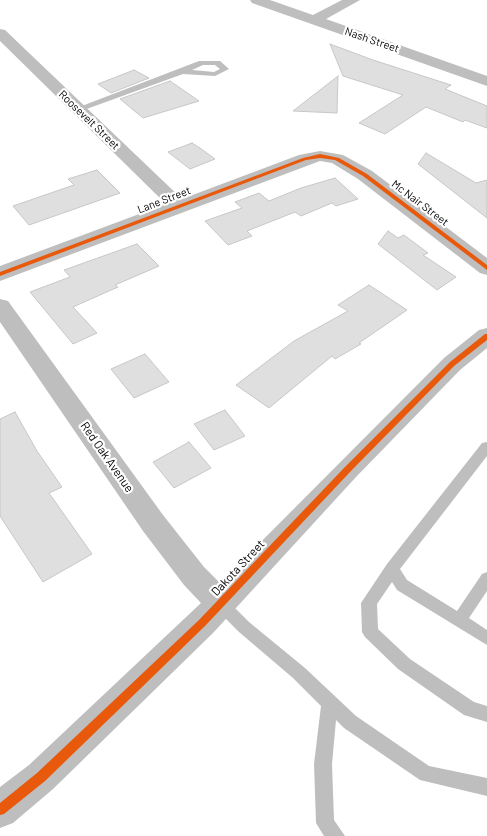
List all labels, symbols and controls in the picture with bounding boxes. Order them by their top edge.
street label: Nash Street [343,25,401,55]
street label: Roosevelt Street [56,88,122,152]
street label: Mc Nair Street [389,177,451,229]
street label: Lane Street [136,184,192,216]
street label: Red Oak Avenue [77,419,137,495]
street label: Dakota Street [208,537,268,599]

